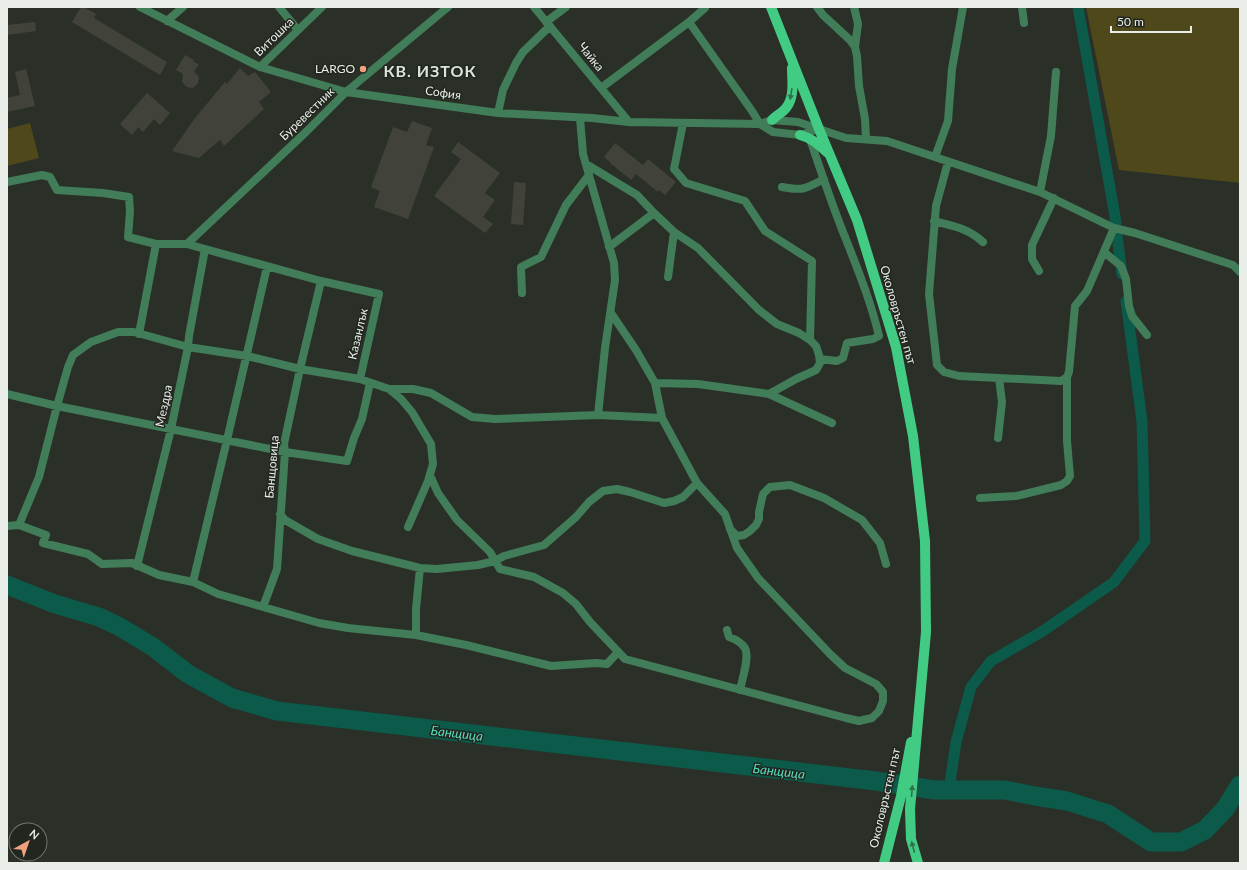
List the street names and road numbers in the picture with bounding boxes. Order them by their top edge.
street label: Витошка [251,14,297,59]
street label: Чайка [575,39,608,74]
street label: Буревестник [276,83,338,143]
street label: София [424,83,462,102]
street label: Околовръстен път [877,264,920,366]
street label: Казанлък [344,306,371,361]
street label: Мездра [152,383,175,428]
street label: Банщовица [261,435,282,499]
street label: Околовръстен път [866,746,903,849]

